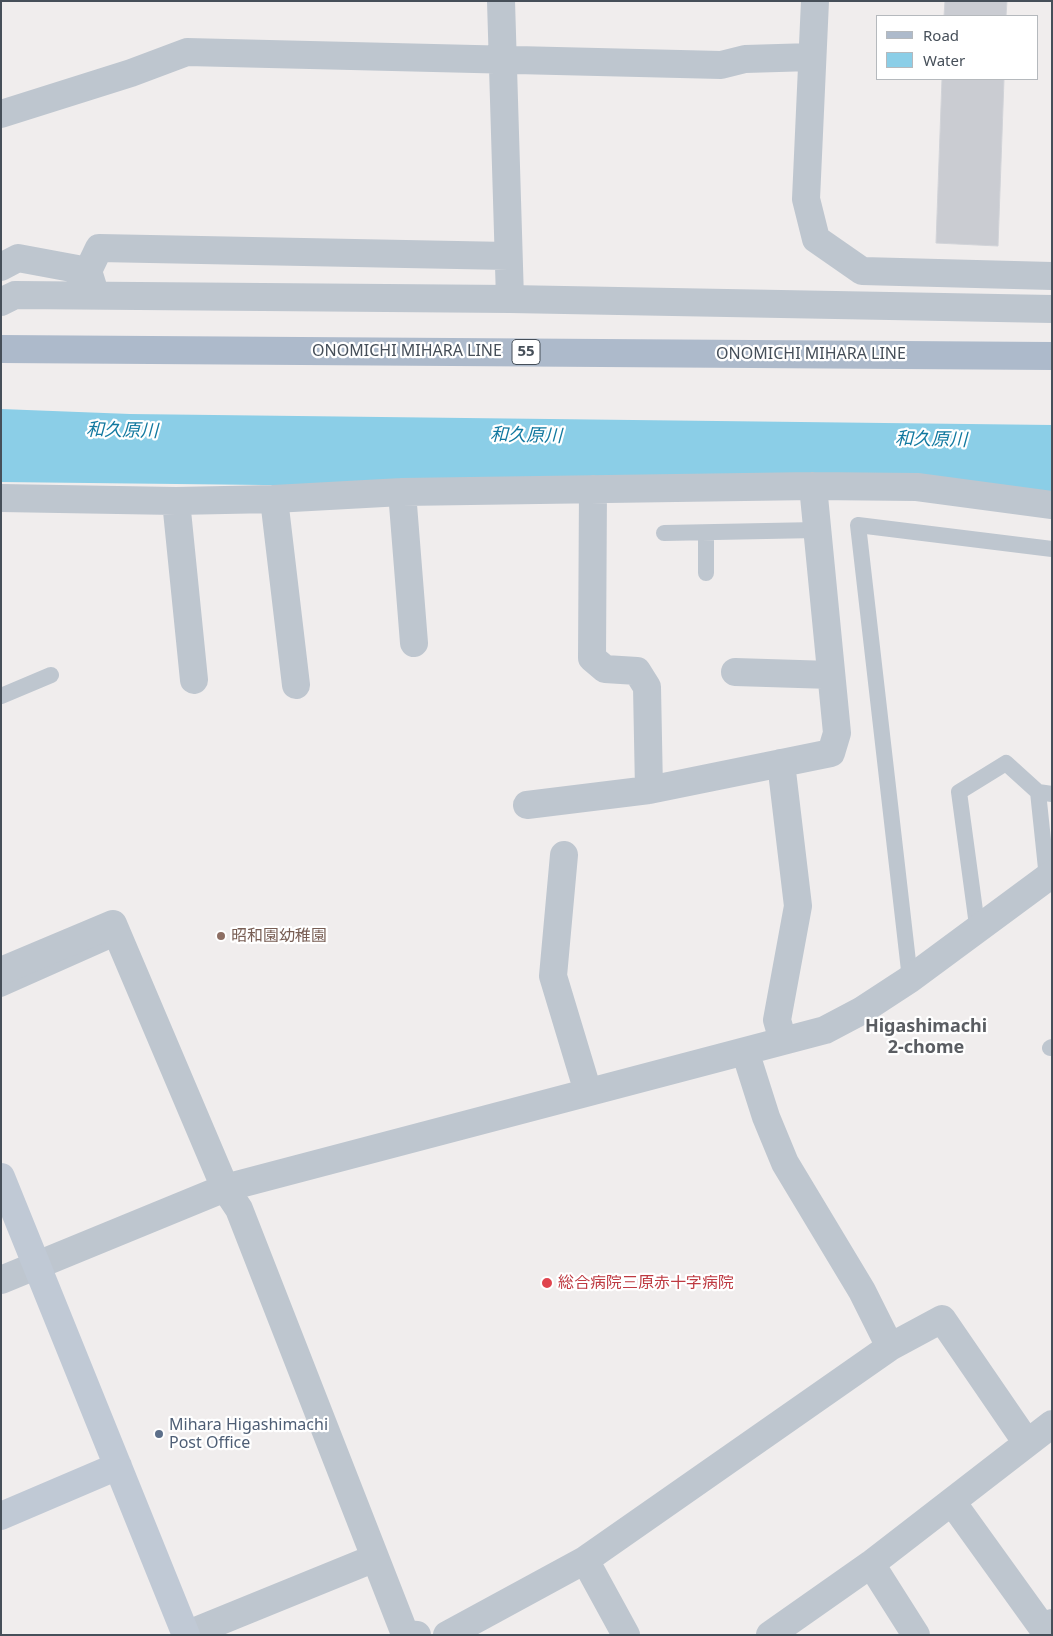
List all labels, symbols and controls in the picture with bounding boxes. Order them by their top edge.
legend [876,15,1038,80]
text: Road [923,25,959,45]
text: Water [923,50,965,70]
road number: 55 [512,340,540,364]
street label: ONOMICHI MIHARA LINE [312,341,502,361]
street label: ONOMICHI MIHARA LINE [716,344,906,364]
water label: 和久原川 [86,420,158,442]
water label: 和久原川 [490,425,562,447]
water label: 和久原川 [895,429,967,451]
place label: 昭和園幼稚園 [231,926,327,946]
marker: 昭和園幼稚園 [215,930,227,942]
district label: Higashimachi 2-chome [865,1016,987,1058]
place label: 総合病院三原赤十字病院 [558,1273,734,1293]
marker: 総合病院三原赤十字病院 [540,1276,554,1290]
place label: Mihara Higashimachi Post Office [169,1415,328,1453]
marker: Mihara Higashimachi Post Office [153,1428,165,1440]

